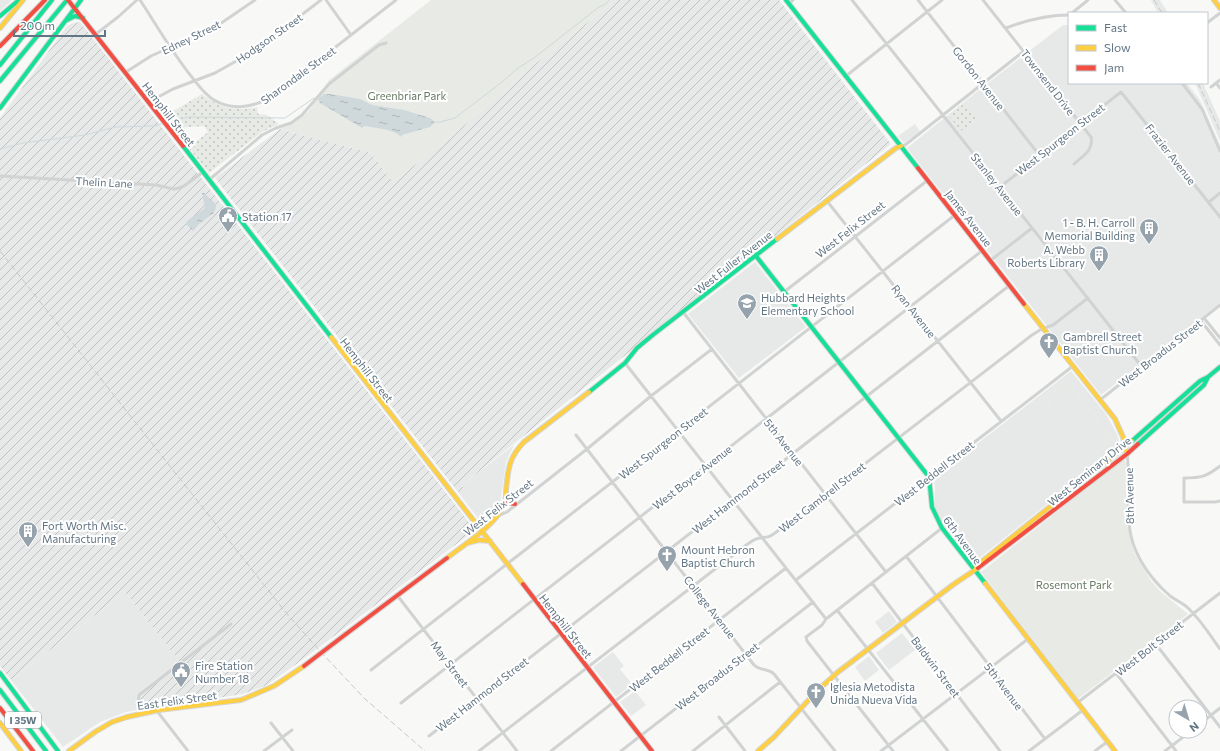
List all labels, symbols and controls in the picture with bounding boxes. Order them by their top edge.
street label: Hodgson Street [233,10,305,66]
scale bar [14,12,105,38]
legend [1068,12,1208,84]
street label: Edney Street [160,17,223,57]
text: 200 m [20,18,55,32]
text: Fast [1104,20,1127,34]
text: Slow [1104,40,1131,54]
street label: Sharondale Street [258,43,338,107]
street label: Gordon Avenue [950,44,1008,112]
street label: Townsend Drive [1018,47,1078,118]
text: Jam [1104,60,1124,75]
street label: Hemphill Street [140,79,198,149]
park label: Greenbriar Park [367,89,447,102]
street label: West Spurgeon Street [1013,100,1107,178]
street label: Frazier Avenue [1143,121,1199,187]
street label: Stanley Avenue [969,150,1026,218]
street label: Thelin Lane [75,174,133,190]
street label: James Avenue [942,187,995,250]
street label: West Felix Street [813,198,888,260]
public building icon: Station 17 [217,205,239,233]
place label: Station 17 [242,210,292,223]
place label: 1 - B. H. Carroll Memorial Building [1044,216,1135,242]
building icon: 1 - B. H. Carroll Memorial Building [1138,217,1160,245]
street label: West Fuller Avenue [692,228,774,296]
place label: A. Webb Roberts Library [1007,243,1085,269]
building icon: A. Webb Roberts Library [1088,244,1110,272]
street label: Ryan Avenue [889,282,939,340]
place label: Hubbard Heights Elementary School [761,291,854,317]
school or university icon: Hubbard Heights Elementary School [736,292,758,320]
street label: West Broadus Street [1116,316,1205,390]
place label: Gambrell Street Baptist Church [1063,330,1142,356]
church icon: Gambrell Street Baptist Church [1038,331,1060,359]
street label: Hemphill Street [338,335,396,405]
street label: West Spurgeon Street [616,404,710,482]
street label: 5th Avenue [762,416,806,468]
street label: West Seminary Drive [1045,433,1133,509]
street label: West Beddell Street [891,437,977,508]
street label: West Boyce Avenue [650,442,734,512]
street label: West Hammond Street [689,456,787,536]
street label: West Gambrell Street [776,459,868,535]
street label: 8th Avenue [1122,468,1136,524]
street label: West Felix Street [461,476,536,538]
street label: 6th Avenue [941,513,985,567]
place label: Fort Worth Misc. Manufacturing [42,519,127,545]
building icon: Fort Worth Misc. Manufacturing [17,520,39,548]
place label: Mount Hebron Baptist Church [681,543,755,569]
church icon: Mount Hebron Baptist Church [656,544,678,572]
street label: College Avenue [682,573,739,641]
park label: Rosemont Park [1036,578,1112,591]
street label: Hemphill Street [537,591,595,661]
street label: West Bolt Street [1113,617,1186,678]
street label: West Beddell Street [626,623,712,694]
street label: Baldwin Street [909,634,963,701]
street label: May Street [428,638,472,690]
street label: West Broadus Street [673,639,762,713]
street label: West Hammond Street [433,654,531,734]
place label: Fire Station Number 18 [195,659,253,685]
public building icon: Fire Station Number 18 [170,660,192,688]
street label: 5th Avenue [982,660,1026,712]
place label: Iglesia Metodista Unida Nueva Vida [830,680,917,706]
church icon: Iglesia Metodista Unida Nueva Vida [805,681,827,709]
street label: East Felix Street [136,688,218,712]
north arrow [1168,699,1208,739]
road number: I 35W [5,712,41,728]
text: N [1187,720,1202,735]

